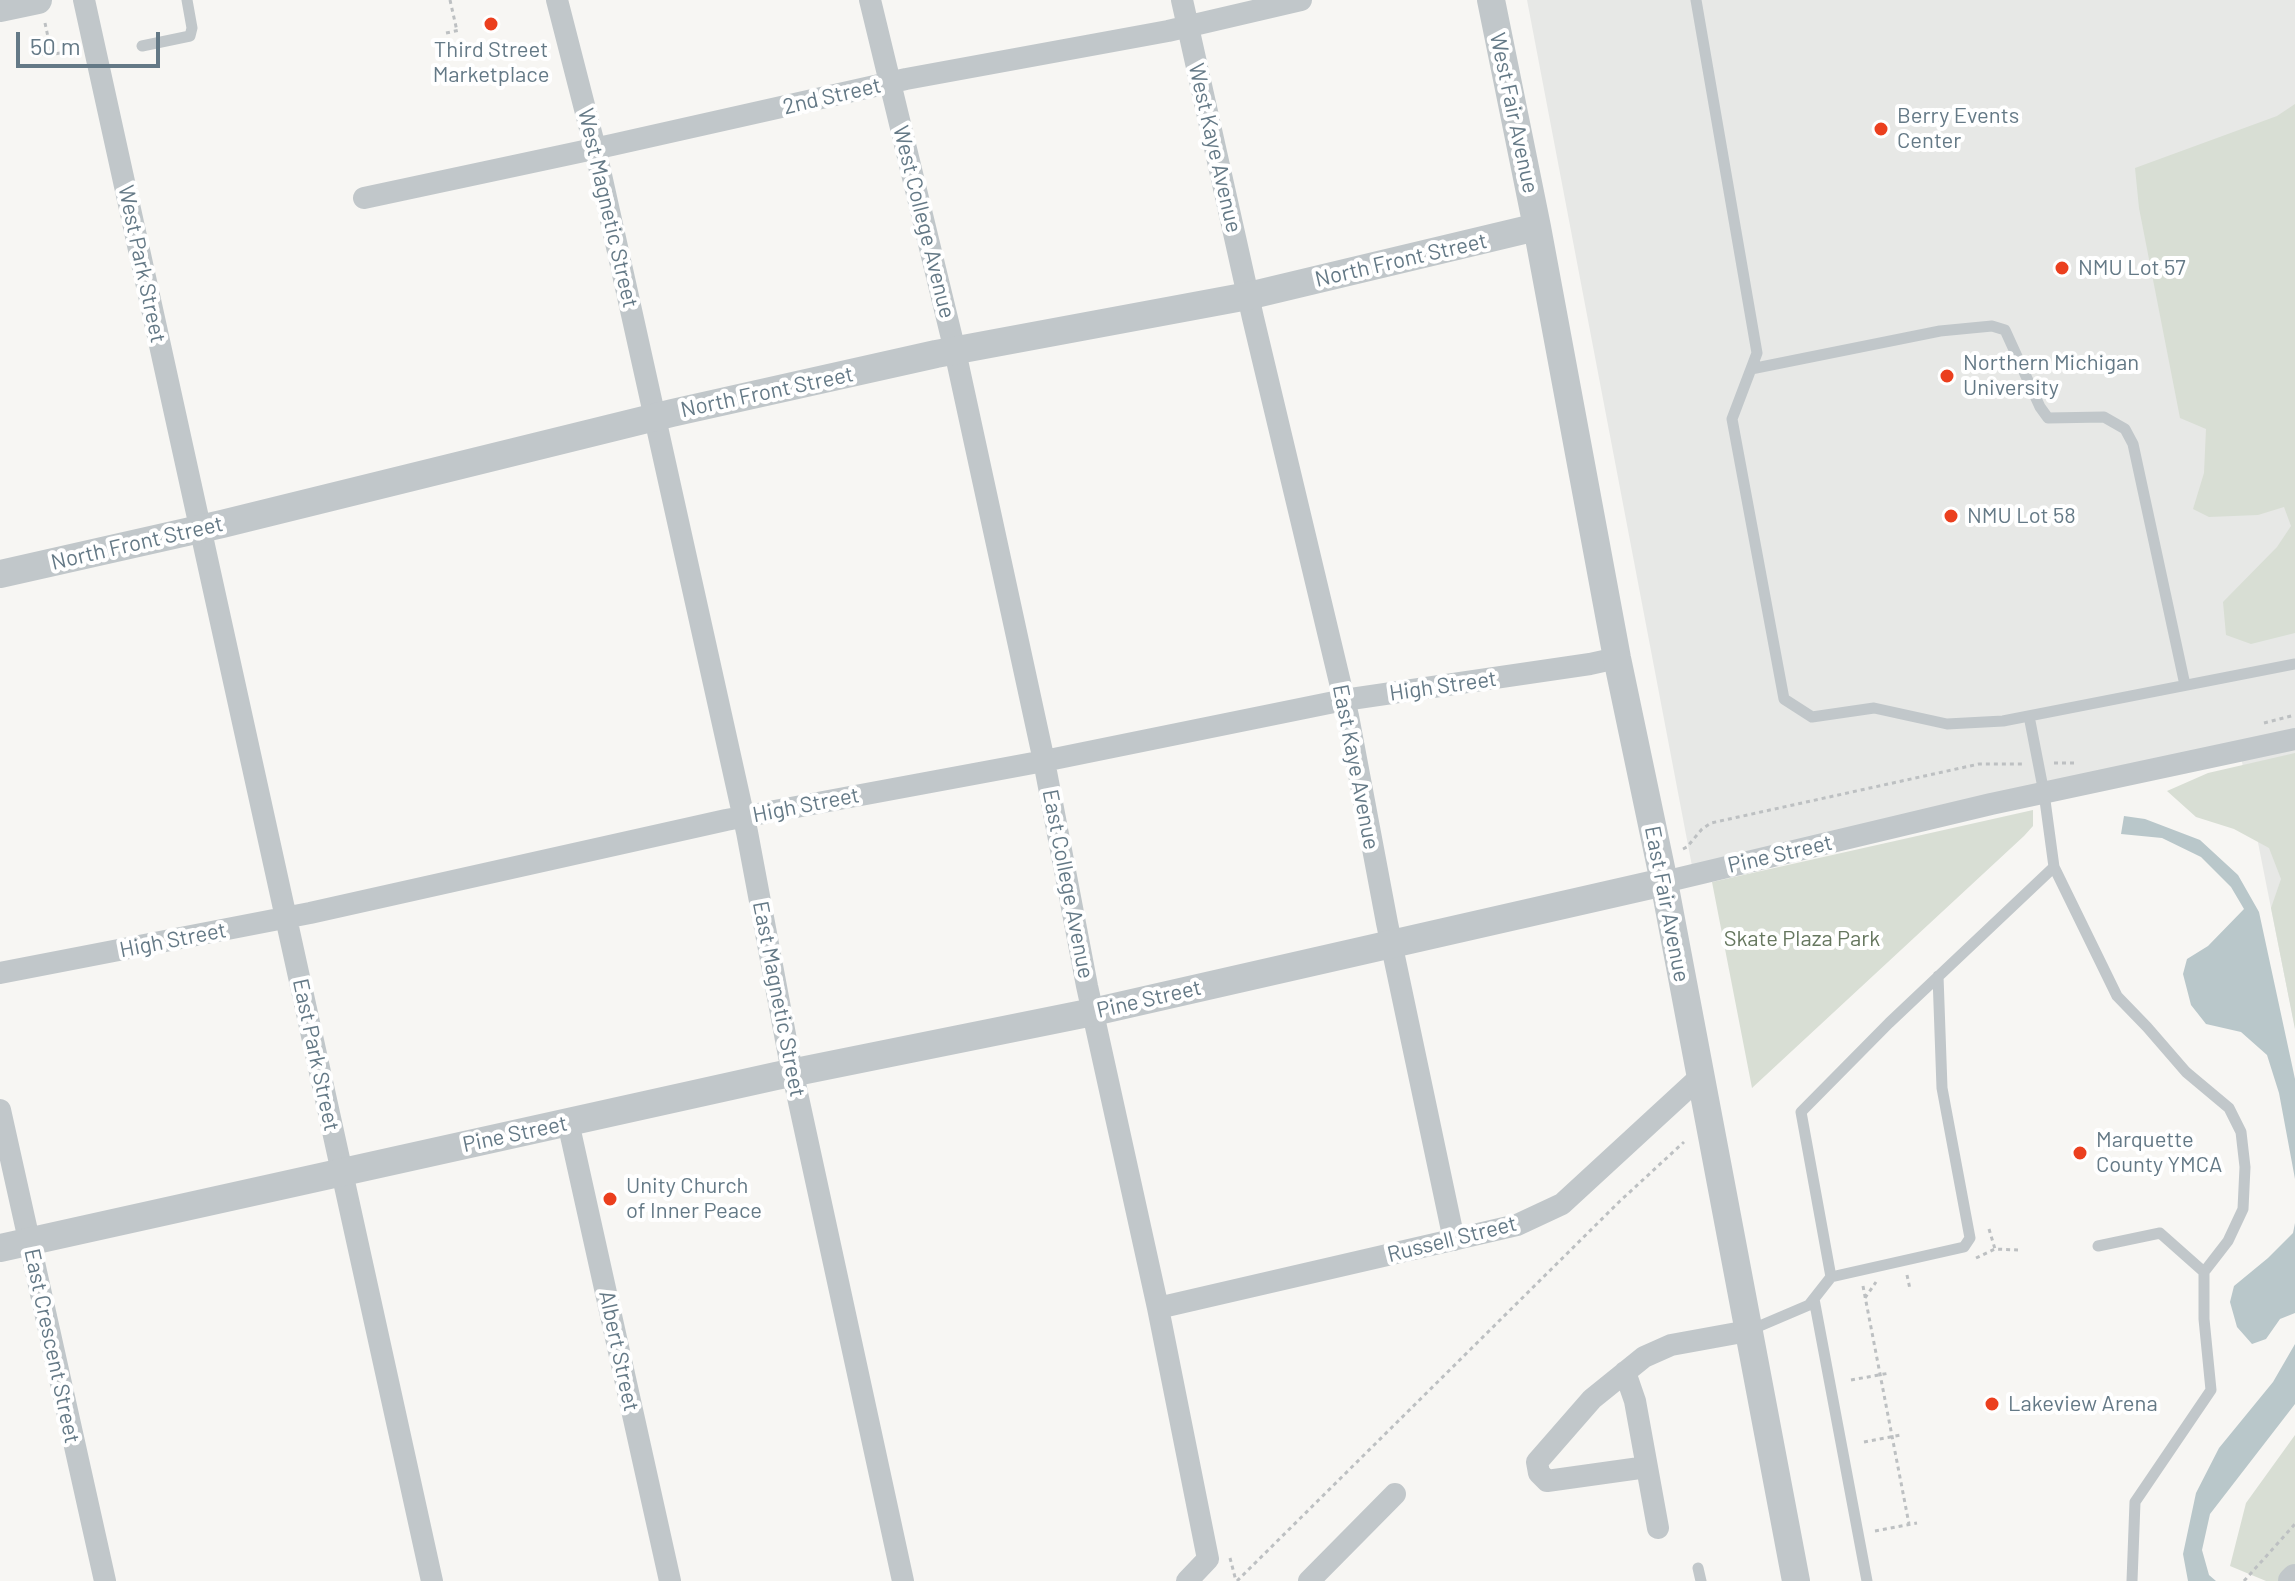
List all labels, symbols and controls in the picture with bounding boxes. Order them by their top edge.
marker: Third Street Marketplace [482,15,500,33]
scale bar [20,16,164,66]
street label: West Fair Avenue [1484,30,1544,196]
text: 50 m [30,31,81,60]
place label: Third Street Marketplace [433,37,549,88]
street label: West Kaye Avenue [1183,61,1247,235]
street label: 2nd Street [780,72,884,120]
place label: Berry Events Center [1897,103,2019,154]
street label: West Magnetic Street [572,106,644,310]
marker: Berry Events Center [1872,120,1890,138]
street label: West College Avenue [887,123,961,321]
street label: West Park Street [112,183,172,345]
street label: North Front Street [1312,227,1490,293]
place label: NMU Lot 57 [2078,255,2186,281]
marker: NMU Lot 57 [2053,259,2071,277]
place label: Northern Michigan University [1963,350,2139,402]
street label: North Front Street [678,361,856,423]
marker: Northern Michigan University [1938,367,1956,385]
place label: NMU Lot 58 [1967,503,2076,529]
marker: NMU Lot 58 [1942,507,1960,525]
street label: North Front Street [48,510,226,576]
street label: High Street [1388,665,1498,707]
street label: East Kaye Avenue [1327,682,1385,852]
street label: High Street [750,782,862,828]
street label: East College Avenue [1037,787,1099,981]
street label: East Fair Avenue [1639,824,1695,984]
street label: Pine Street [1725,829,1835,879]
street label: East Magnetic Street [747,899,811,1099]
street label: High Street [117,917,229,963]
park label: Skate Plaza Park [1724,926,1880,952]
street label: Pine Street [1094,974,1204,1024]
street label: East Park Street [287,976,345,1134]
street label: Pine Street [460,1110,570,1158]
place label: Marquette County YMCA [2096,1127,2222,1178]
marker: Marquette County YMCA [2071,1144,2089,1162]
place label: Unity Church of Inner Peace [626,1173,762,1224]
marker: Unity Church of Inner Peace [601,1190,619,1208]
street label: Russell Street [1385,1210,1519,1268]
street label: East Crescent Street [18,1246,86,1446]
street label: Albert Street [593,1288,645,1414]
place label: Lakeview Arena [2008,1391,2158,1417]
marker: Lakeview Arena [1983,1395,2001,1413]

